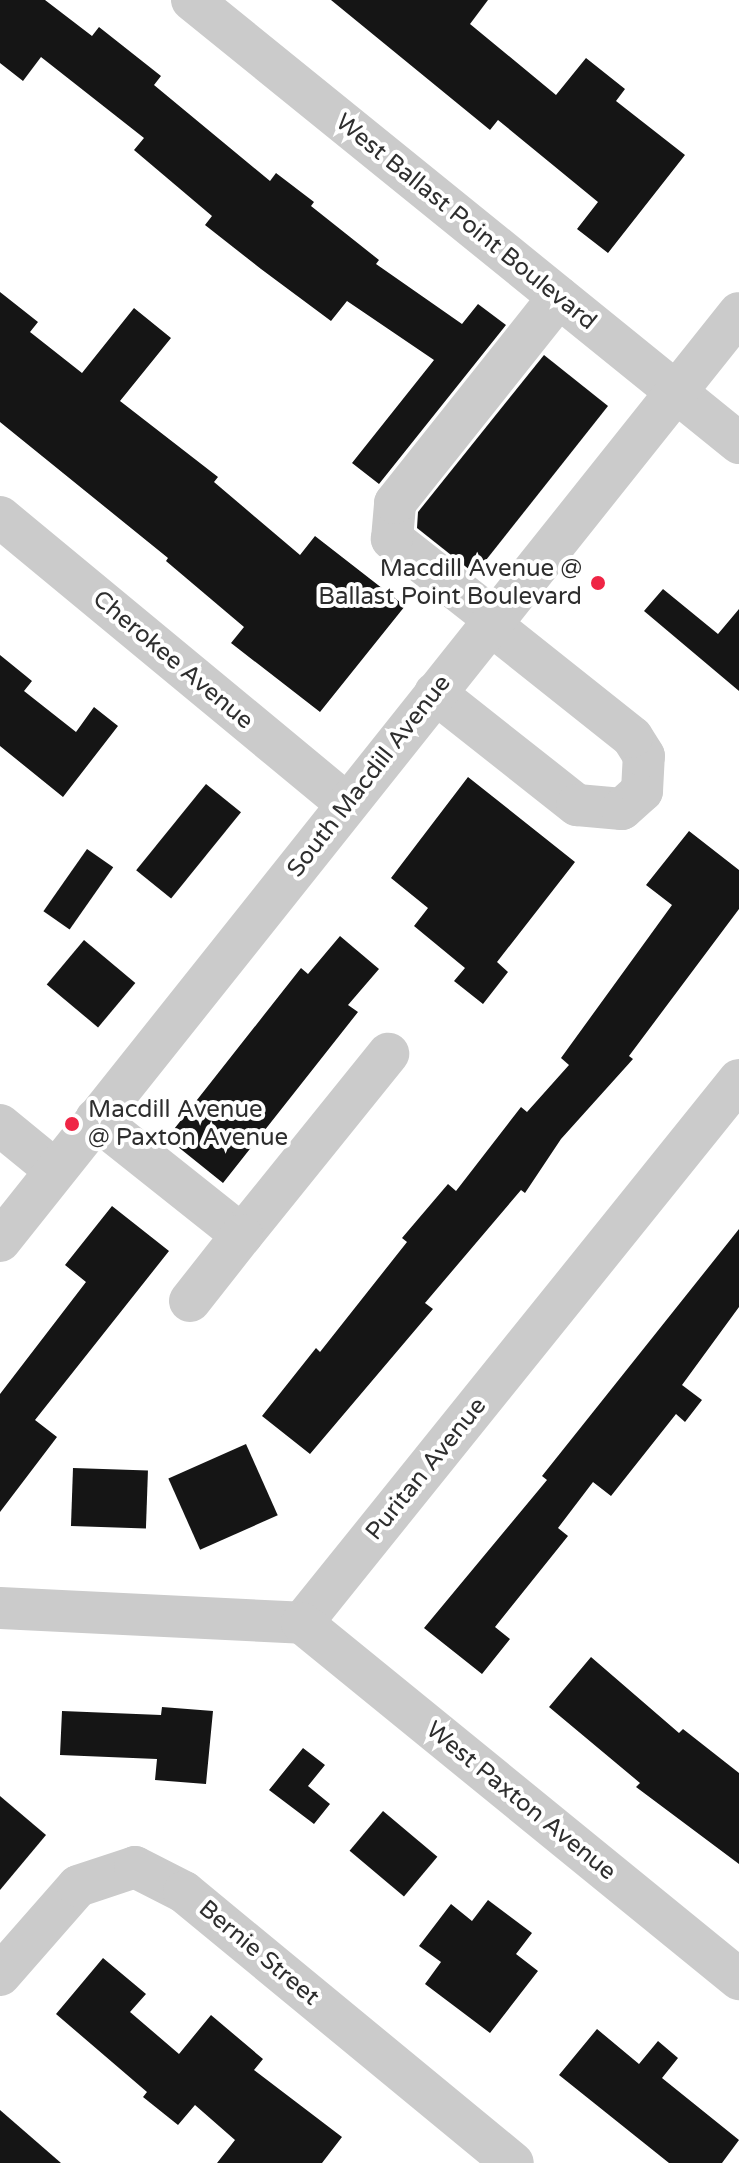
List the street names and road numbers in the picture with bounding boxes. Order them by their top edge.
street label: West Ballast Point Boulevard [330,108,602,336]
street label: Cherokee Avenue [87,585,259,735]
street label: South Macdill Avenue [281,669,457,883]
street label: Puritan Avenue [360,1392,492,1546]
street label: West Paxton Avenue [420,1716,622,1886]
street label: Bernie Street [193,1894,325,2012]

